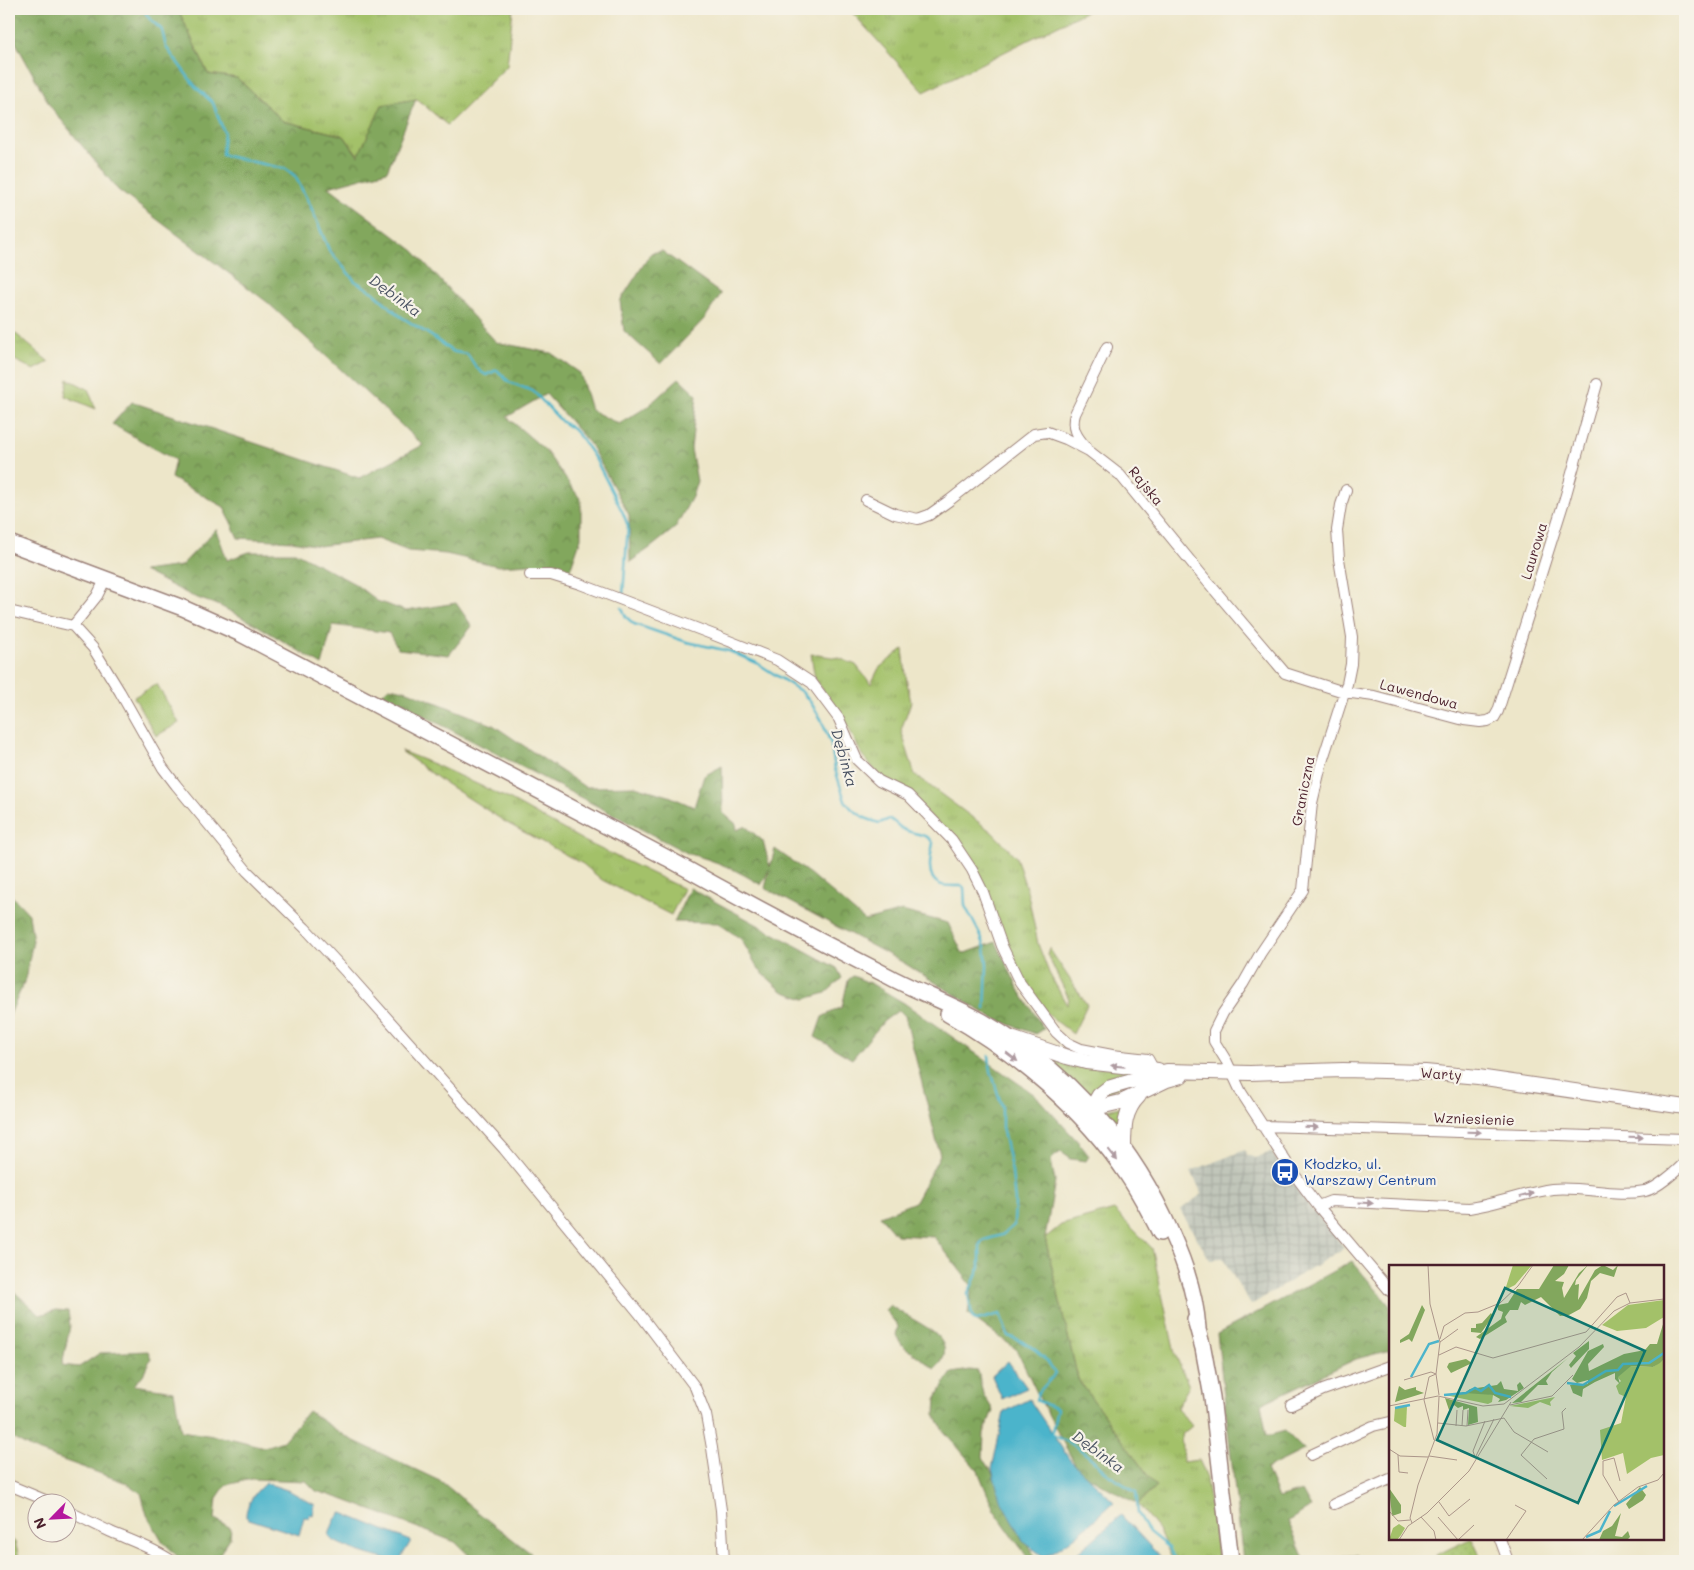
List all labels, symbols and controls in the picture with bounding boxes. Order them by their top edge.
water label: Dębinka [366,270,425,321]
street label: Rajska [1125,462,1168,509]
street label: Laurowa [1516,520,1551,582]
street label: Lawendowa [1378,674,1460,713]
water label: Dębinka [827,726,863,789]
street label: Graniczna [1286,754,1319,827]
one-way arrow [1005,1051,1018,1062]
one-way arrow [1110,1062,1126,1070]
street label: Warty [1420,1063,1462,1084]
street label: Wzniesienie [1433,1108,1515,1129]
one-way arrow [1303,1123,1319,1131]
one-way arrow [1466,1129,1482,1137]
one-way arrow [1628,1134,1644,1142]
one-way arrow [1107,1148,1118,1161]
place label: Kłodzko, ul. Warszawy Centrum [1304,1154,1436,1189]
bus stop icon: Kłodzko, ul. Warszawy Centrum [1270,1157,1300,1187]
one-way arrow [1519,1191,1534,1199]
one-way arrow [1358,1199,1374,1207]
inset map [1389,1265,1664,1540]
water label: Dębinka [1069,1426,1128,1477]
north arrow [28,1492,78,1542]
text: N [29,1515,51,1532]

